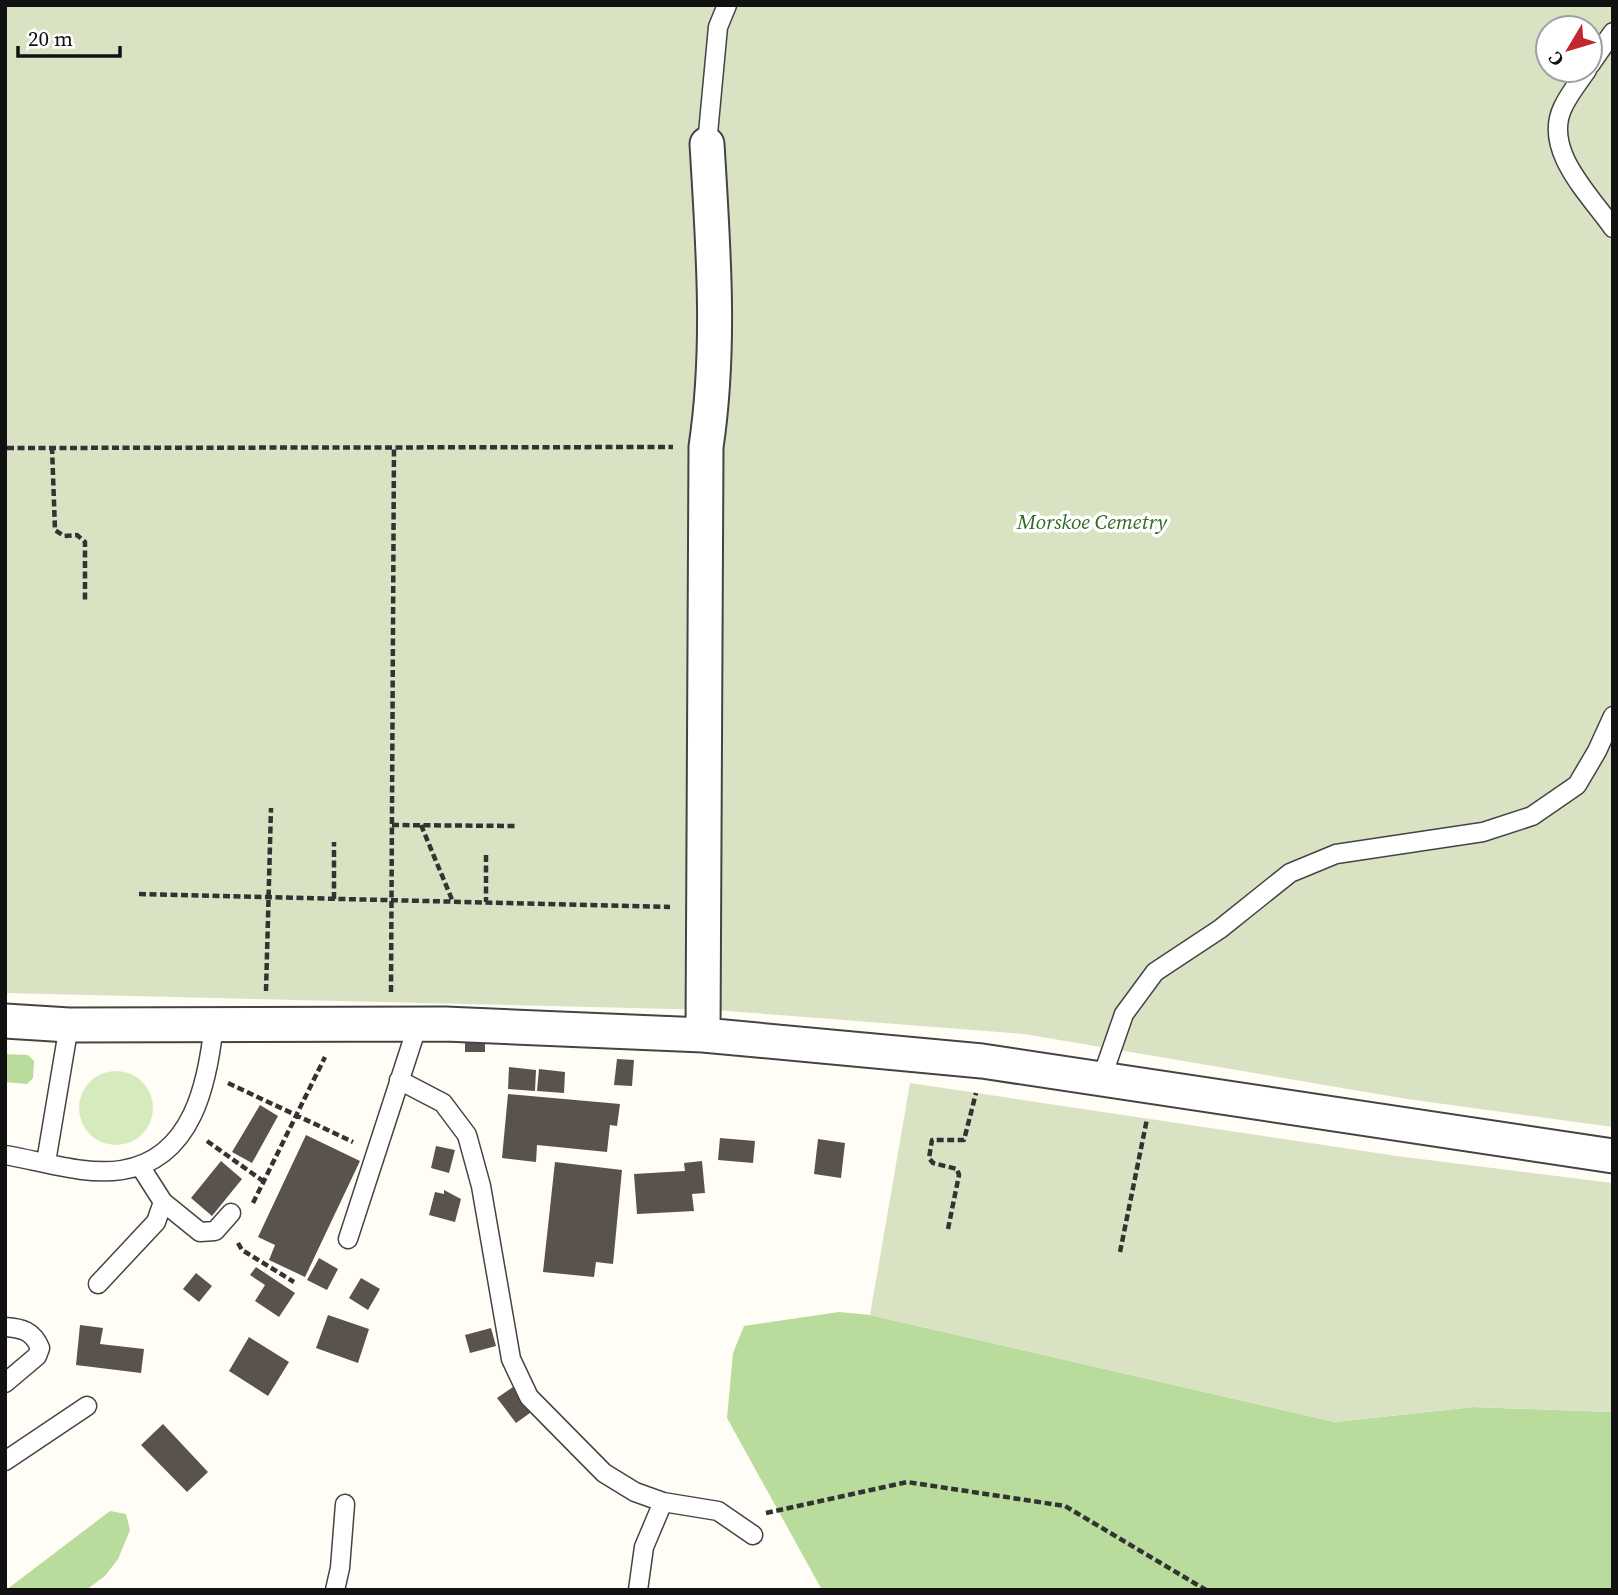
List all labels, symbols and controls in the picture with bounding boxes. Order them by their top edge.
scale bar [18,14,119,58]
north arrow [1534,14,1604,84]
text: 20 m [28,24,73,53]
text: С [1542,47,1569,72]
park label: Morskoe Cemetry [1016,507,1168,536]

